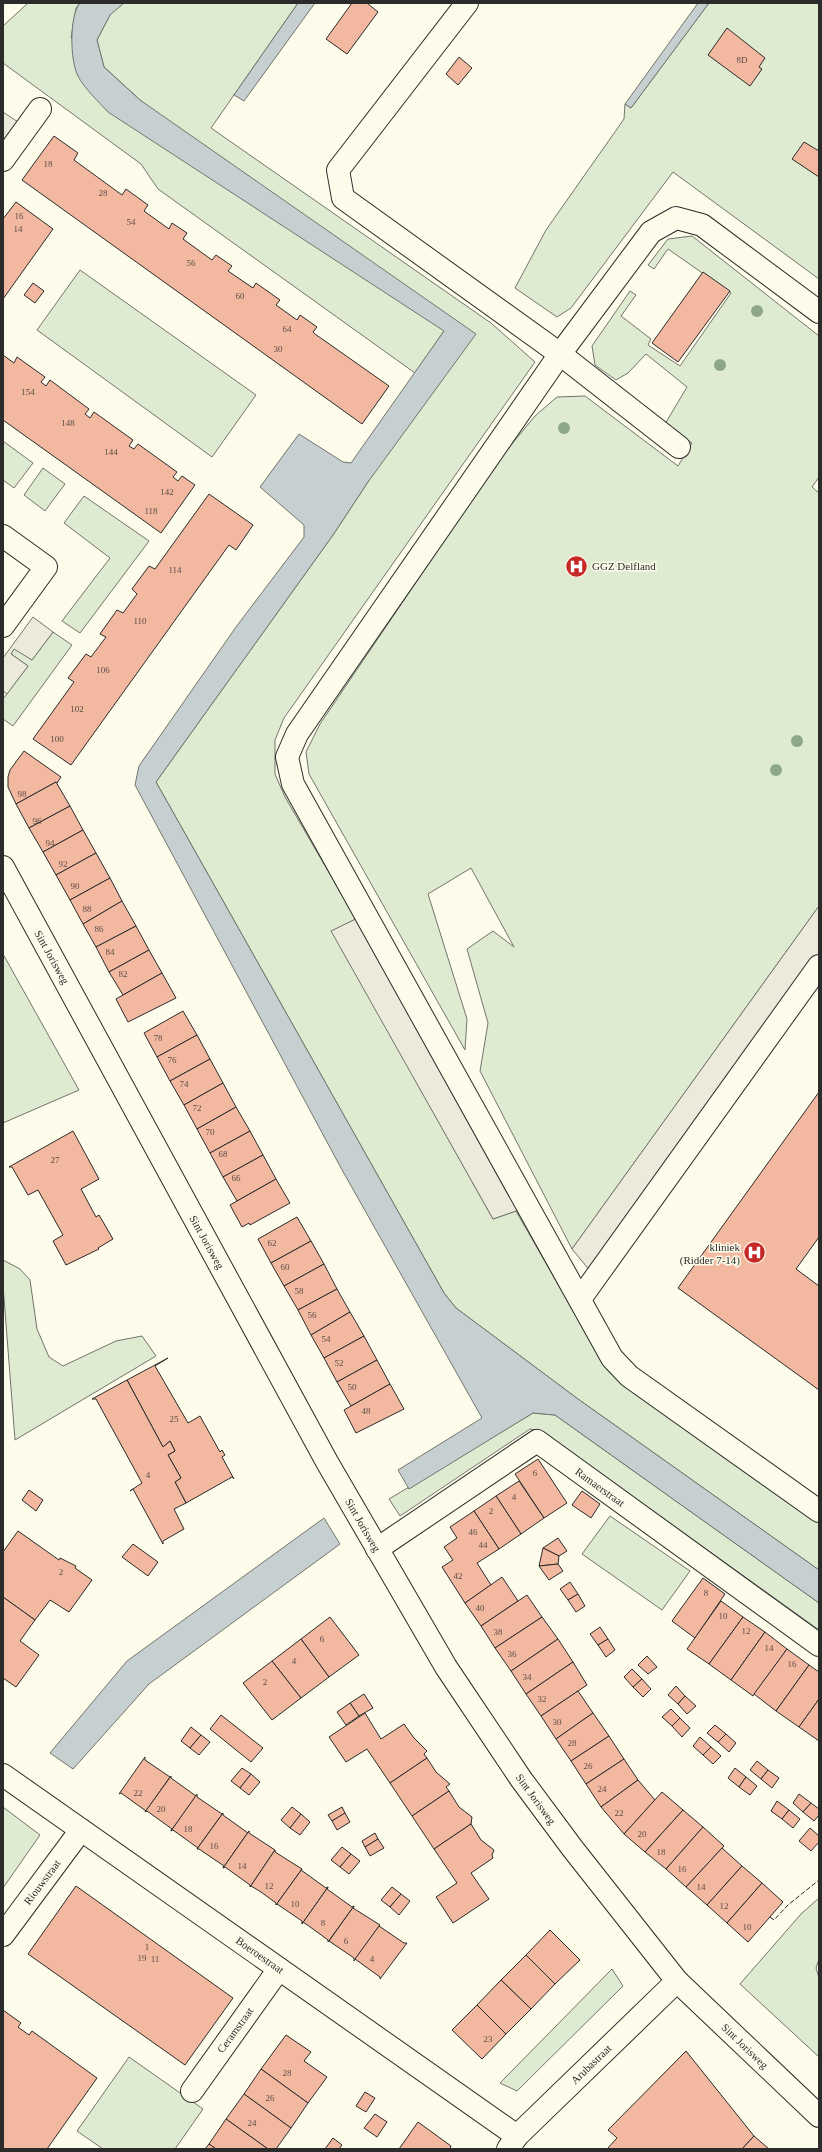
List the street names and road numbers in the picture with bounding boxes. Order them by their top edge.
street label: Sint Jorisweg [32,928,72,986]
street label: Sint Jorisweg [187,1213,227,1271]
street label: Ramaerstraat [573,1465,627,1509]
street label: Sint Jorisweg [343,1496,383,1554]
street label: Sint Jorisweg [514,1771,559,1827]
street label: Riouwstraat [21,1857,63,1907]
street label: Boeroestraat [234,1934,286,1976]
street label: Ceramstraat [215,2005,255,2055]
street label: Sint Jorisweg [719,2021,771,2071]
street label: Arubastraat [568,2042,614,2086]

